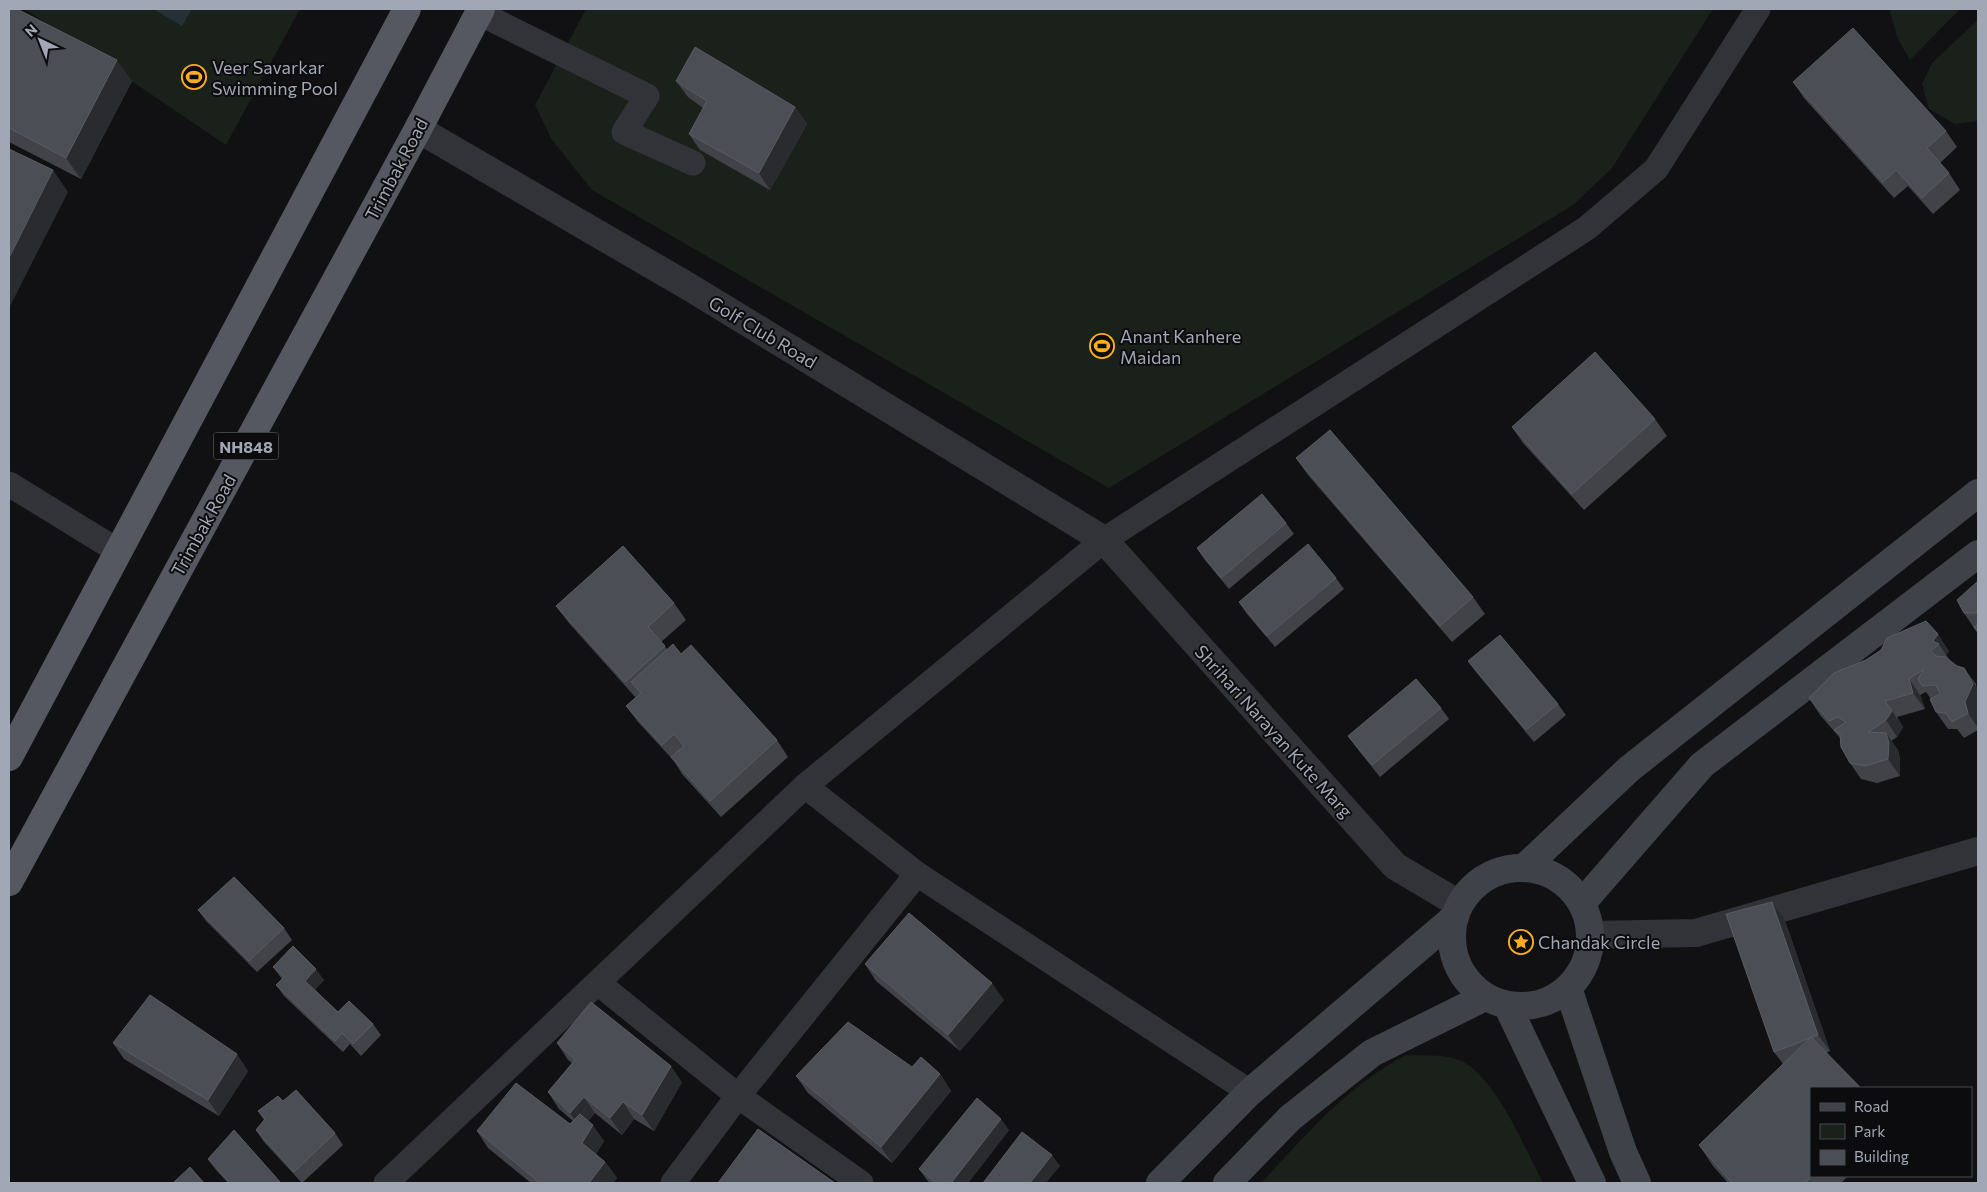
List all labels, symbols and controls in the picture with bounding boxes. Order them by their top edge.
north arrow [15,15,65,65]
text: N [21,20,40,40]
place label: Veer Savarkar Swimming Pool [212,56,338,99]
sports icon: Veer Savarkar Swimming Pool [181,64,207,90]
street label: Trimbak Road [360,114,432,224]
street label: Golf Club Road [705,291,821,373]
place label: Anant Kanhere Maidan [1120,325,1241,368]
sports icon: Anant Kanhere Maidan [1089,333,1115,359]
road number: NH848 [214,432,278,460]
street label: Trimbak Road [166,470,240,580]
street label: Shrihari Narayan Kute Marg [1191,640,1358,822]
place icon: Chandak Circle [1508,929,1534,955]
place label: Chandak Circle [1538,931,1660,953]
legend [1810,1087,1972,1177]
text: Road [1854,1097,1889,1115]
text: Park [1854,1122,1885,1140]
text: Building [1854,1147,1909,1165]

